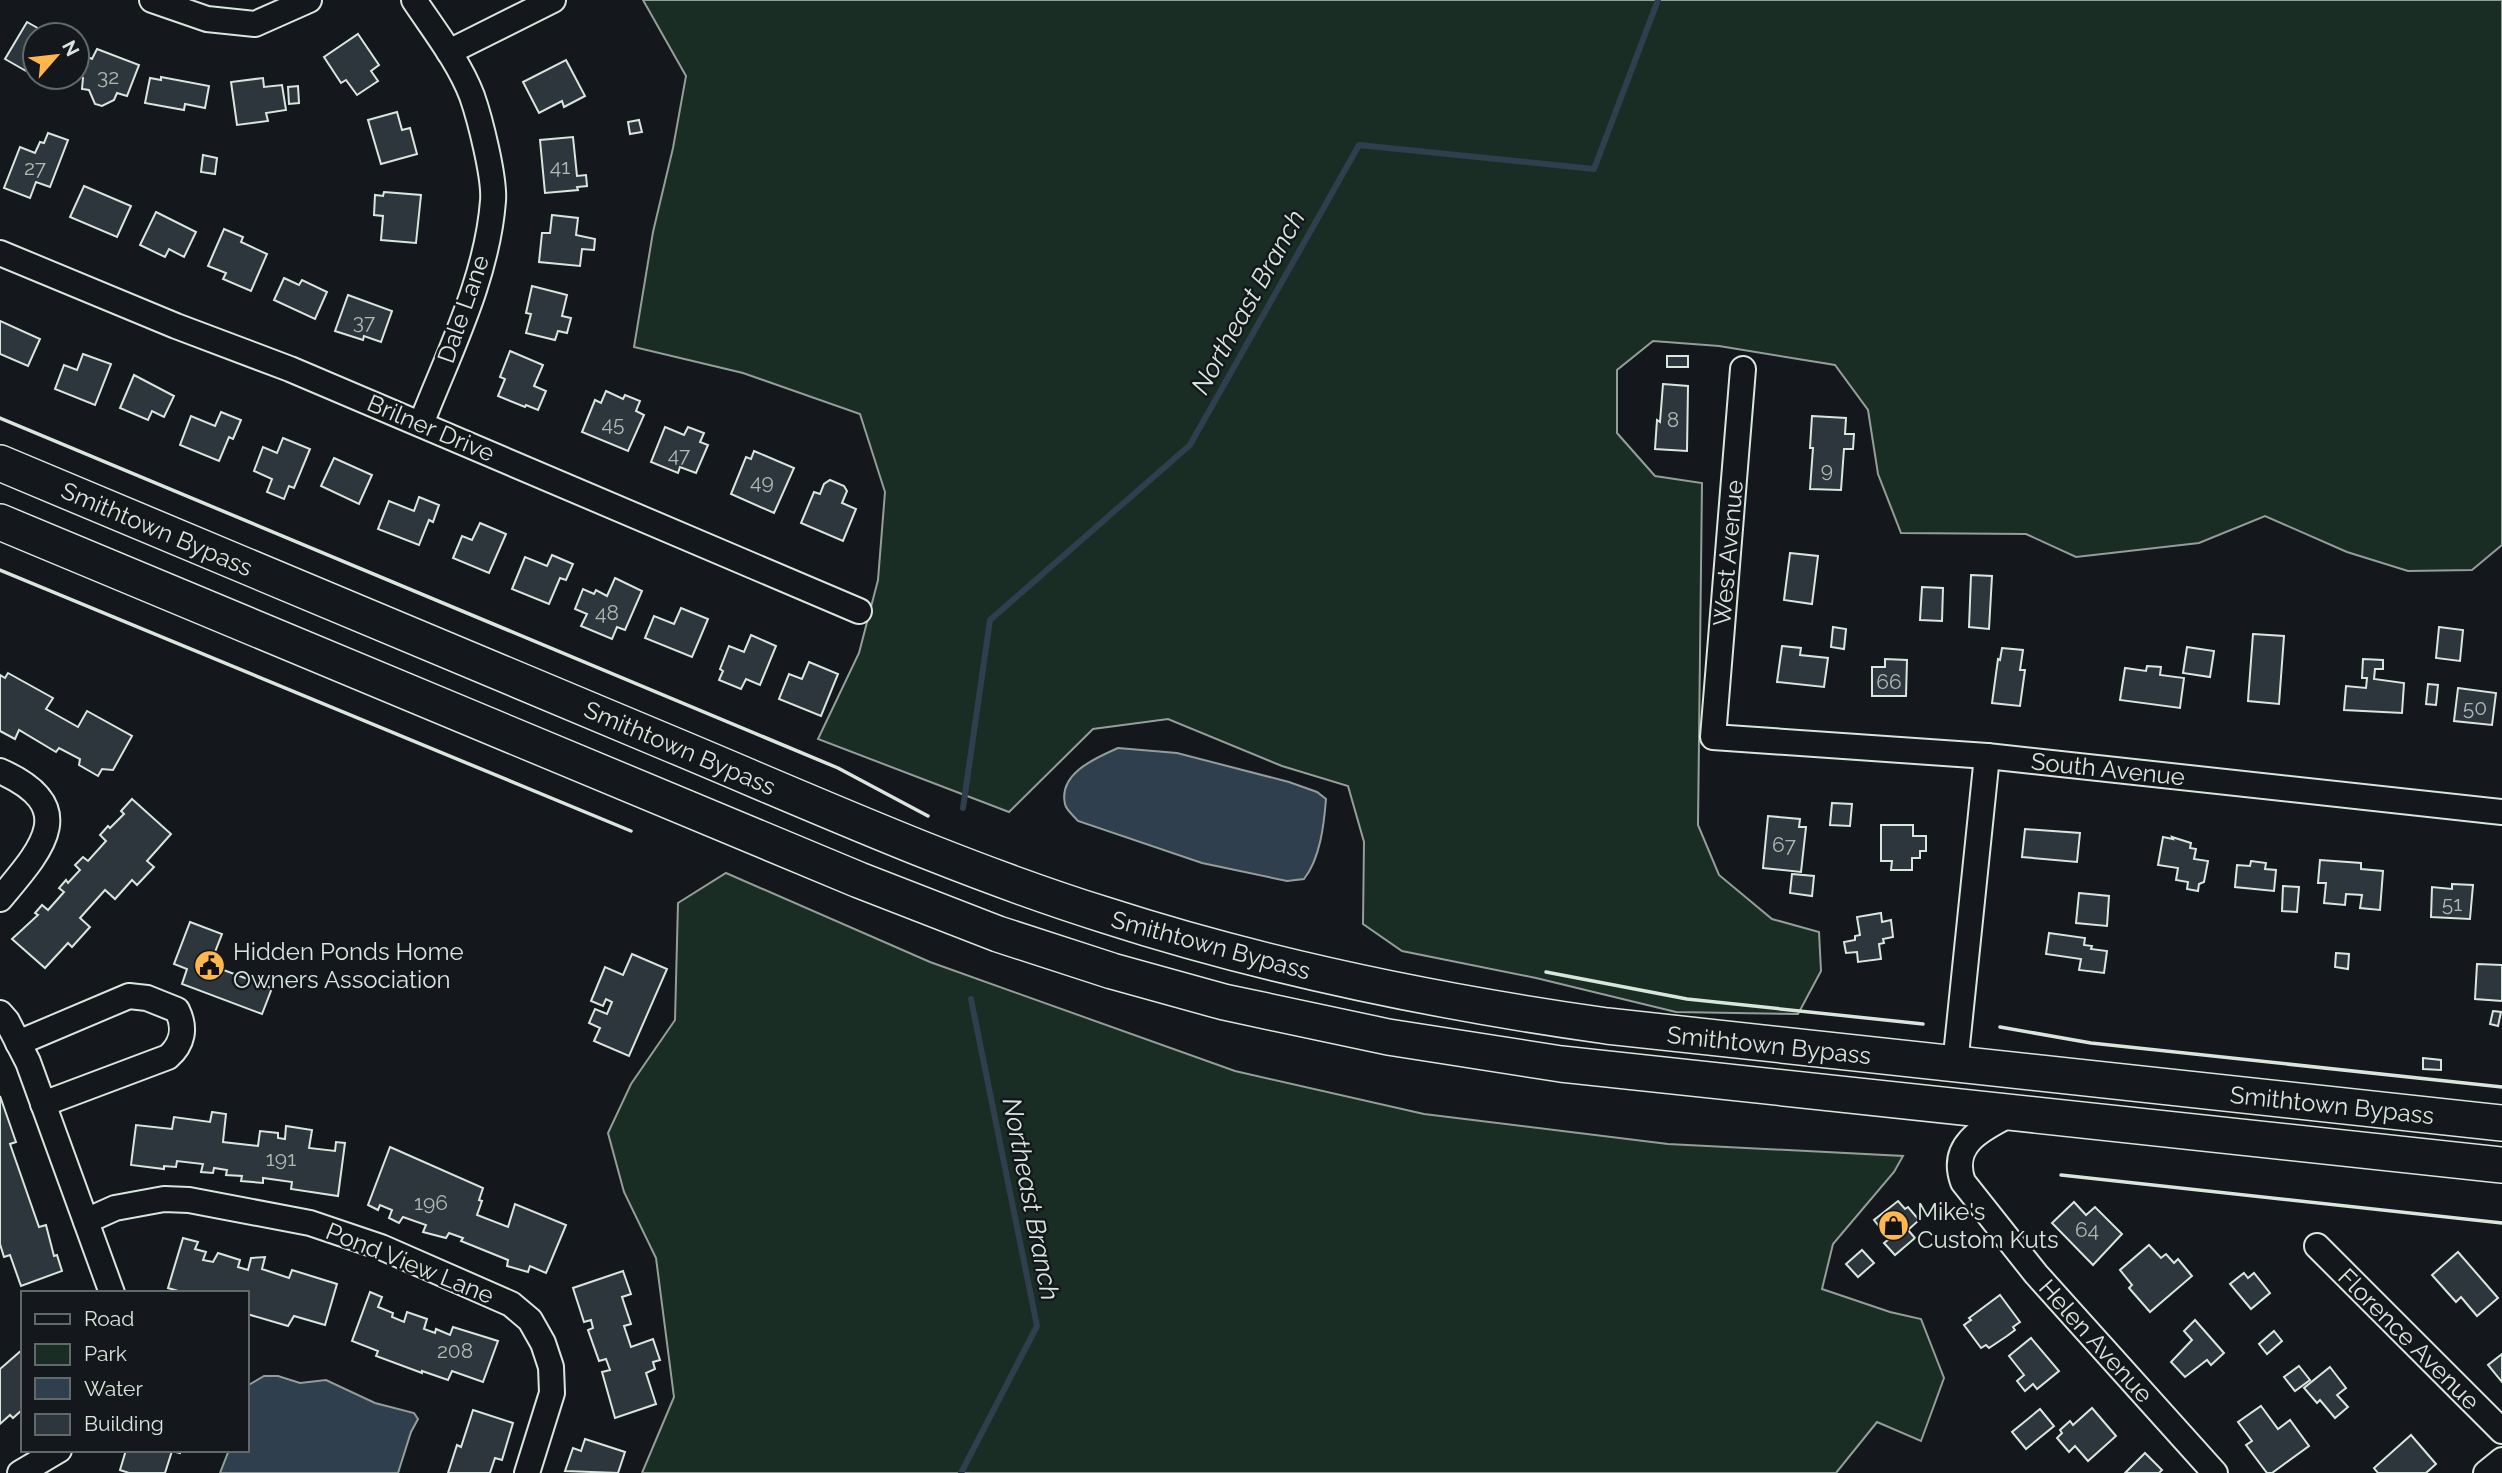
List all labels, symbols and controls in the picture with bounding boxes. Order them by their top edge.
north arrow [21,21,91,91]
text: N [58,36,84,60]
house number: 32 [97,64,119,89]
house number: 41 [550,154,570,179]
house number: 27 [24,155,47,180]
water label: Northeast Branch [1185,205,1311,399]
street label: Dale Lane [431,251,495,367]
house number: 37 [353,309,376,334]
street label: Brilner Drive [363,388,499,468]
house number: 8 [1667,407,1679,432]
house number: 45 [602,411,624,436]
house number: 47 [668,442,691,467]
house number: 9 [1821,457,1833,482]
house number: 49 [750,469,774,494]
street label: Smithtown Bypass [57,476,257,582]
street label: West Avenue [1707,479,1749,627]
house number: 48 [595,600,619,625]
house number: 66 [1876,669,1902,694]
street label: Smithtown Bypass [580,695,780,801]
house number: 50 [2463,695,2487,720]
street label: South Avenue [2030,746,2186,792]
house number: 67 [1772,832,1797,857]
house number: 51 [2442,891,2462,916]
street label: Smithtown Bypass [1108,904,1314,986]
place label: Hidden Ponds Home Owners Association [233,937,464,994]
public building icon: Hidden Ponds Home Owners Association [193,948,227,982]
street label: Smithtown Bypass [1666,1020,1872,1070]
street label: Smithtown Bypass [2229,1080,2435,1130]
water label: Northeast Branch [997,1095,1065,1303]
house number: 191 [266,1146,296,1171]
house number: 196 [414,1190,448,1215]
place label: Mike's Custom Kuts [1917,1197,2059,1254]
shop icon: Mike's Custom Kuts [1877,1208,1911,1242]
street label: Pond View Lane [322,1216,498,1310]
house number: 64 [2075,1217,2099,1242]
street label: Florence Avenue [2332,1262,2486,1416]
street label: Helen Avenue [2033,1273,2159,1409]
legend [21,1291,248,1452]
text: Road [84,1306,134,1331]
house number: 208 [437,1338,473,1363]
text: Park [84,1341,127,1366]
text: Water [84,1376,143,1401]
text: Building [84,1411,164,1436]

